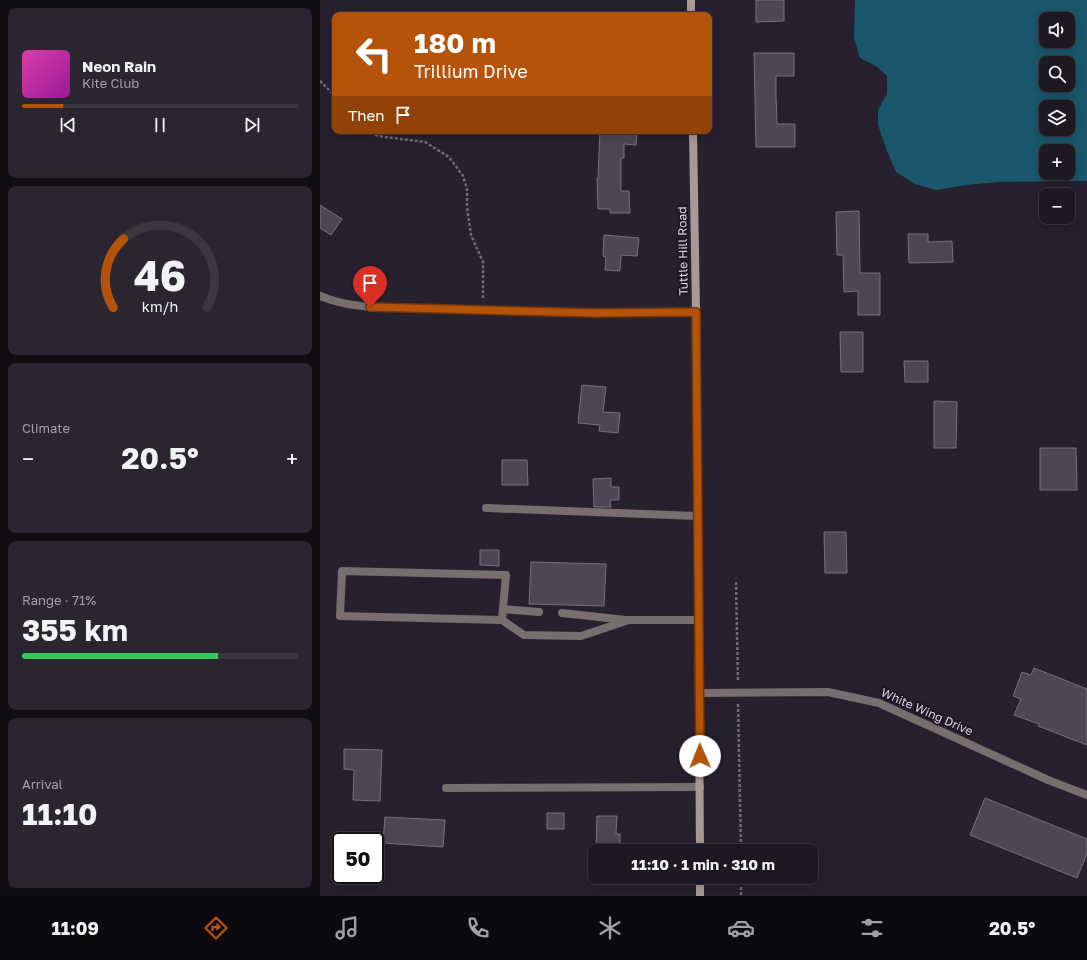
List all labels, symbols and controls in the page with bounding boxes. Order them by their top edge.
map controls [1039,12,1075,224]
button: sound [1039,12,1075,48]
text: 180 m [414,26,496,59]
icon: left [348,28,400,80]
button: search [1039,56,1075,92]
text: Neon Rain [82,57,156,75]
text: Trillium Drive [414,60,528,82]
text: Kite Club [82,75,139,91]
button: layers [1039,100,1075,136]
icon: arrive [392,104,414,126]
text: Then [348,106,384,124]
icon: previous [57,114,79,136]
icon: pause [149,114,171,136]
icon: next [241,114,263,136]
button: + [1039,144,1075,180]
button: − [1039,188,1075,224]
street label: Tuttle Hill Road [674,206,691,296]
text: 46 [134,250,186,300]
pin [353,266,387,307]
icon: arrive [359,272,381,294]
text: km/h [142,298,178,315]
text: Climate [22,420,70,436]
text: 20.5° [121,440,199,476]
text: − [22,445,34,472]
text: + [286,445,298,472]
text: Range · 71% [22,592,96,608]
text: 355 km [22,612,128,648]
street label: White Wing Drive [879,685,976,739]
position arrow [679,735,721,777]
text: Arrival [22,776,63,792]
text: 11:10 [22,796,97,832]
speed limit sign: 50 [332,832,384,884]
text: 11:10 · 1 min · 310 m [631,855,775,873]
icon: directions [202,914,230,942]
icon: music [333,914,361,942]
icon: phone [464,914,492,942]
icon: climate [596,914,624,942]
icon: car [727,914,755,942]
icon: filters [858,914,886,942]
text: 11:09 [52,917,99,939]
text: 20.5° [989,917,1035,939]

